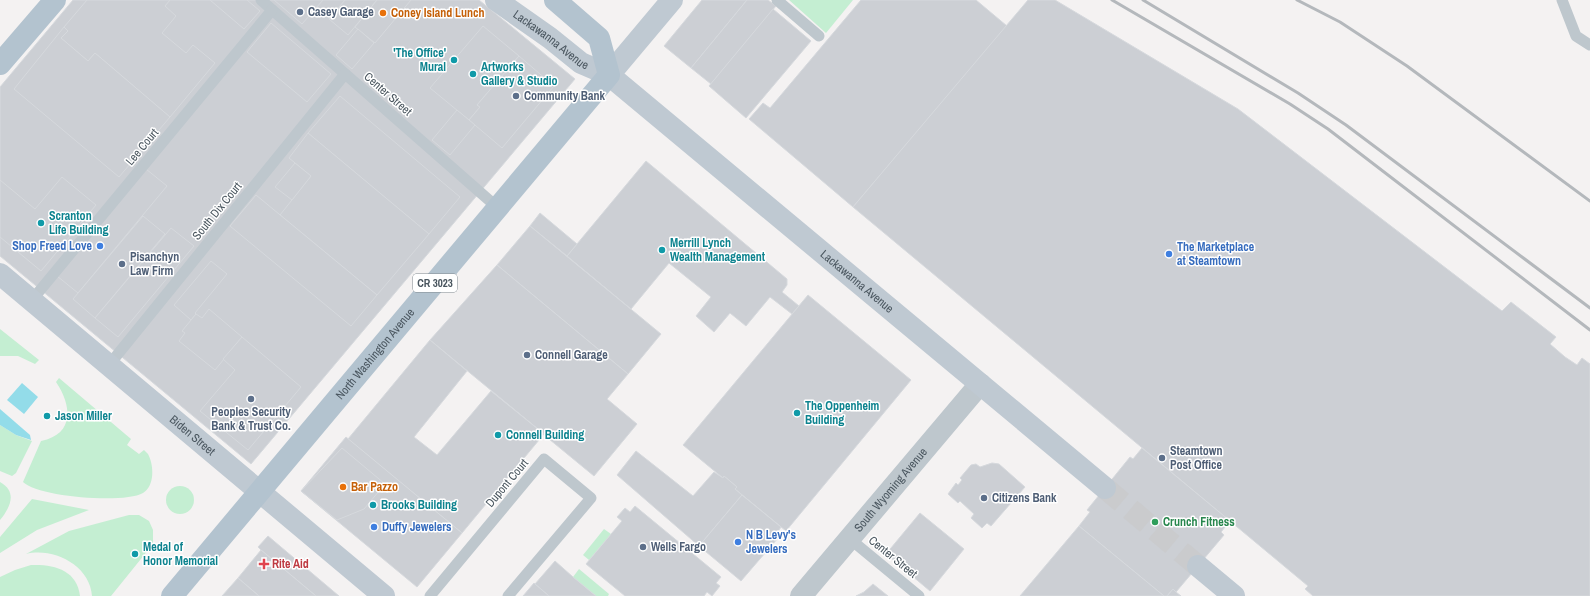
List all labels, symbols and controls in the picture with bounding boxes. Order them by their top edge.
place label: Casey Garage [308,4,374,20]
place label: Coney Island Lunch [391,5,485,21]
street label: Lackawanna Avenue [510,6,591,73]
marker: Casey Garage [295,7,305,17]
marker: Coney Island Lunch [378,8,388,18]
place label: 'The Office' Mural [393,45,446,75]
marker: 'The Office' Mural [449,55,459,65]
place label: Artworks Gallery & Studio [481,59,558,89]
street label: Center Street [361,69,416,119]
marker: Artworks Gallery & Studio [468,69,478,79]
place label: Community Bank [524,88,605,104]
marker: Community Bank [511,91,521,101]
street label: Lee Court [122,125,162,169]
street label: South Dix Court [189,179,245,243]
place label: Scranton Life Building [49,208,109,238]
marker: Scranton Life Building [36,218,46,228]
place label: Merrill Lynch Wealth Management [670,235,766,265]
place label: Shop Freed Love [12,238,93,254]
place label: The Marketplace at Steamtown [1177,239,1255,269]
marker: Shop Freed Love [95,241,105,251]
marker: Merrill Lynch Wealth Management [657,245,667,255]
street label: Lackawanna Avenue [817,246,897,317]
place label: Pisanchyn Law Firm [130,249,179,279]
marker: The Marketplace at Steamtown [1164,249,1174,259]
marker: Pisanchyn Law Firm [117,259,127,269]
road number: CR 3023 [413,274,457,292]
street label: North Washington Avenue [332,305,418,403]
place label: Connell Garage [535,347,608,363]
marker: Connell Garage [522,350,532,360]
marker: Peoples Security Bank & Trust Co. [246,394,256,404]
place label: The Oppenheim Building [805,398,880,428]
place label: Peoples Security Bank & Trust Co. [211,404,291,434]
place label: Jason Miller [55,408,112,424]
marker: The Oppenheim Building [792,408,802,418]
marker: Jason Miller [42,411,52,421]
street label: Biden Street [166,412,219,459]
place label: Connell Building [506,427,584,443]
marker: Connell Building [493,430,503,440]
place label: Steamtown Post Office [1170,443,1223,473]
street label: South Wyoming Avenue [851,444,931,535]
marker: Steamtown Post Office [1157,453,1167,463]
street label: Dupont Court [482,455,532,511]
place label: Bar Pazzo [351,479,398,495]
marker: Bar Pazzo [338,482,348,492]
place label: Citizens Bank [992,490,1057,506]
marker: Citizens Bank [979,493,989,503]
place label: Brooks Building [381,497,457,513]
marker: Brooks Building [368,500,378,510]
place label: Crunch Fitness [1163,514,1235,530]
marker: Crunch Fitness [1150,517,1160,527]
place label: Duffy Jewelers [382,519,452,535]
marker: Duffy Jewelers [369,522,379,532]
place label: N B Levy's Jewelers [746,527,796,557]
street label: Center Street [865,532,921,582]
marker: N B Levy's Jewelers [733,537,743,547]
place label: Medal of Honor Memorial [143,539,218,569]
place label: Wells Fargo [651,539,706,555]
marker: Wells Fargo [638,542,648,552]
marker: Medal of Honor Memorial [130,549,140,559]
place label: Rite Aid [272,556,309,572]
marker: Rite Aid [259,559,269,569]

